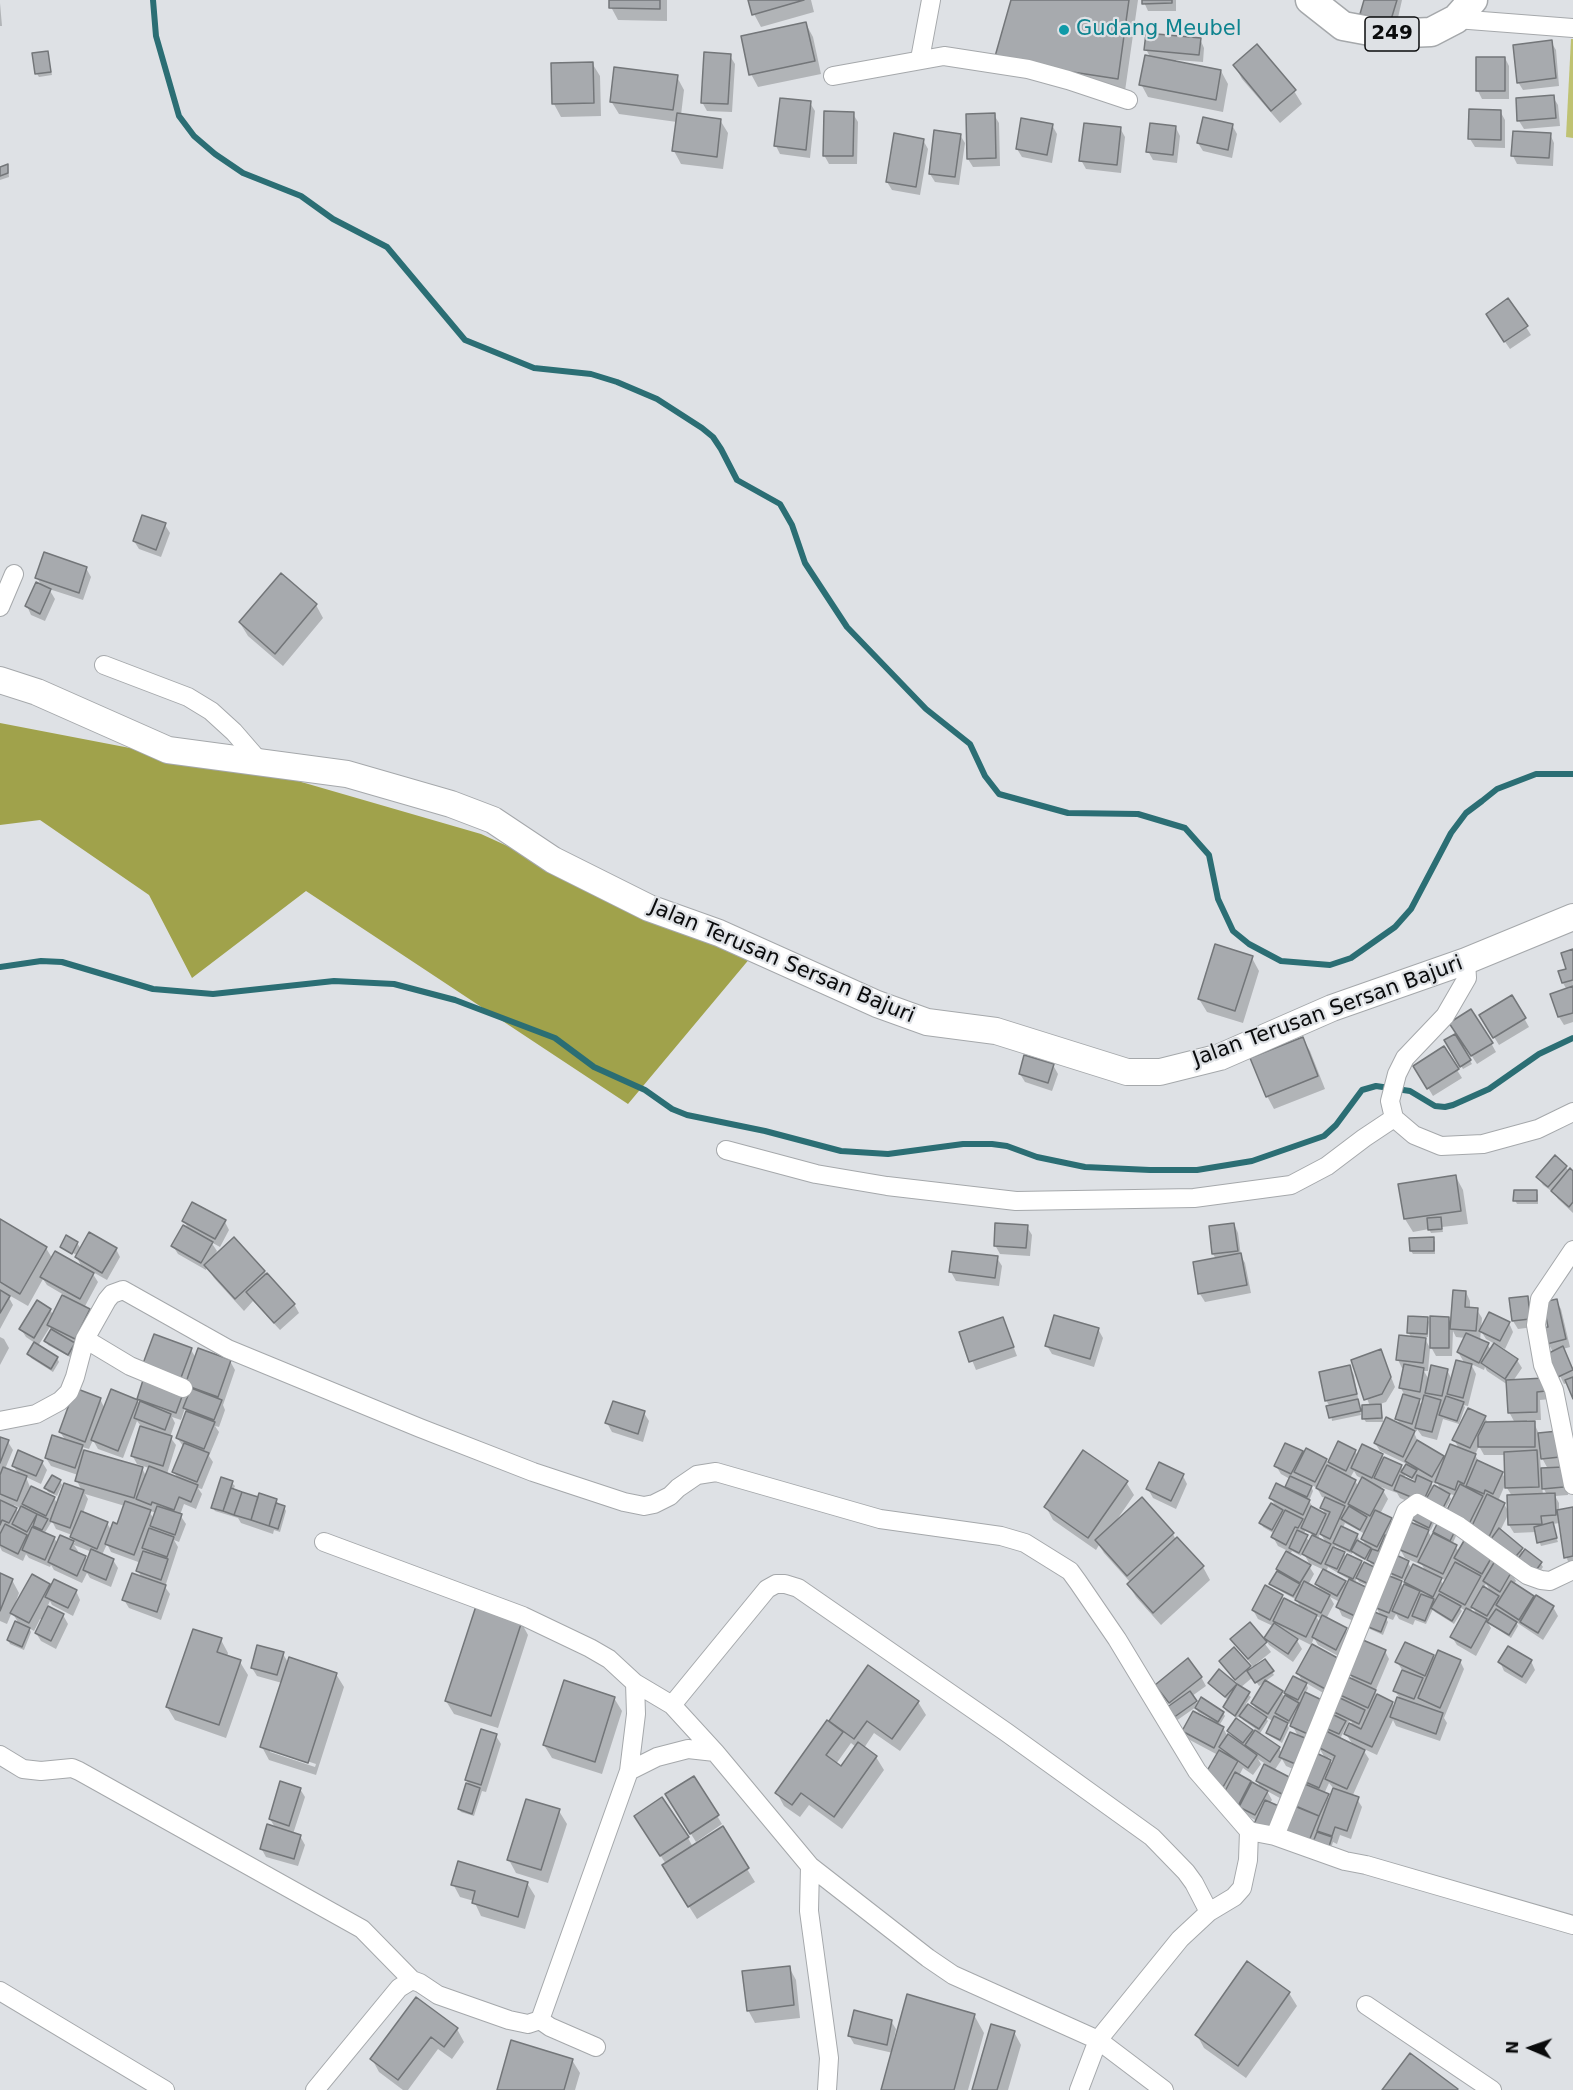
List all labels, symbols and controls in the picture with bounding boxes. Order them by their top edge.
place label: Gudang Meubel [1076,17,1242,43]
road number: 249 [1365,17,1419,51]
marker: Gudang Meubel [1057,23,1071,37]
street label: Jalan Terusan Sersan Bajuri [646,895,918,1029]
street label: Jalan Terusan Sersan Bajuri [1190,951,1466,1073]
north arrow [1501,2018,1561,2078]
text: N [1503,2040,1522,2054]

